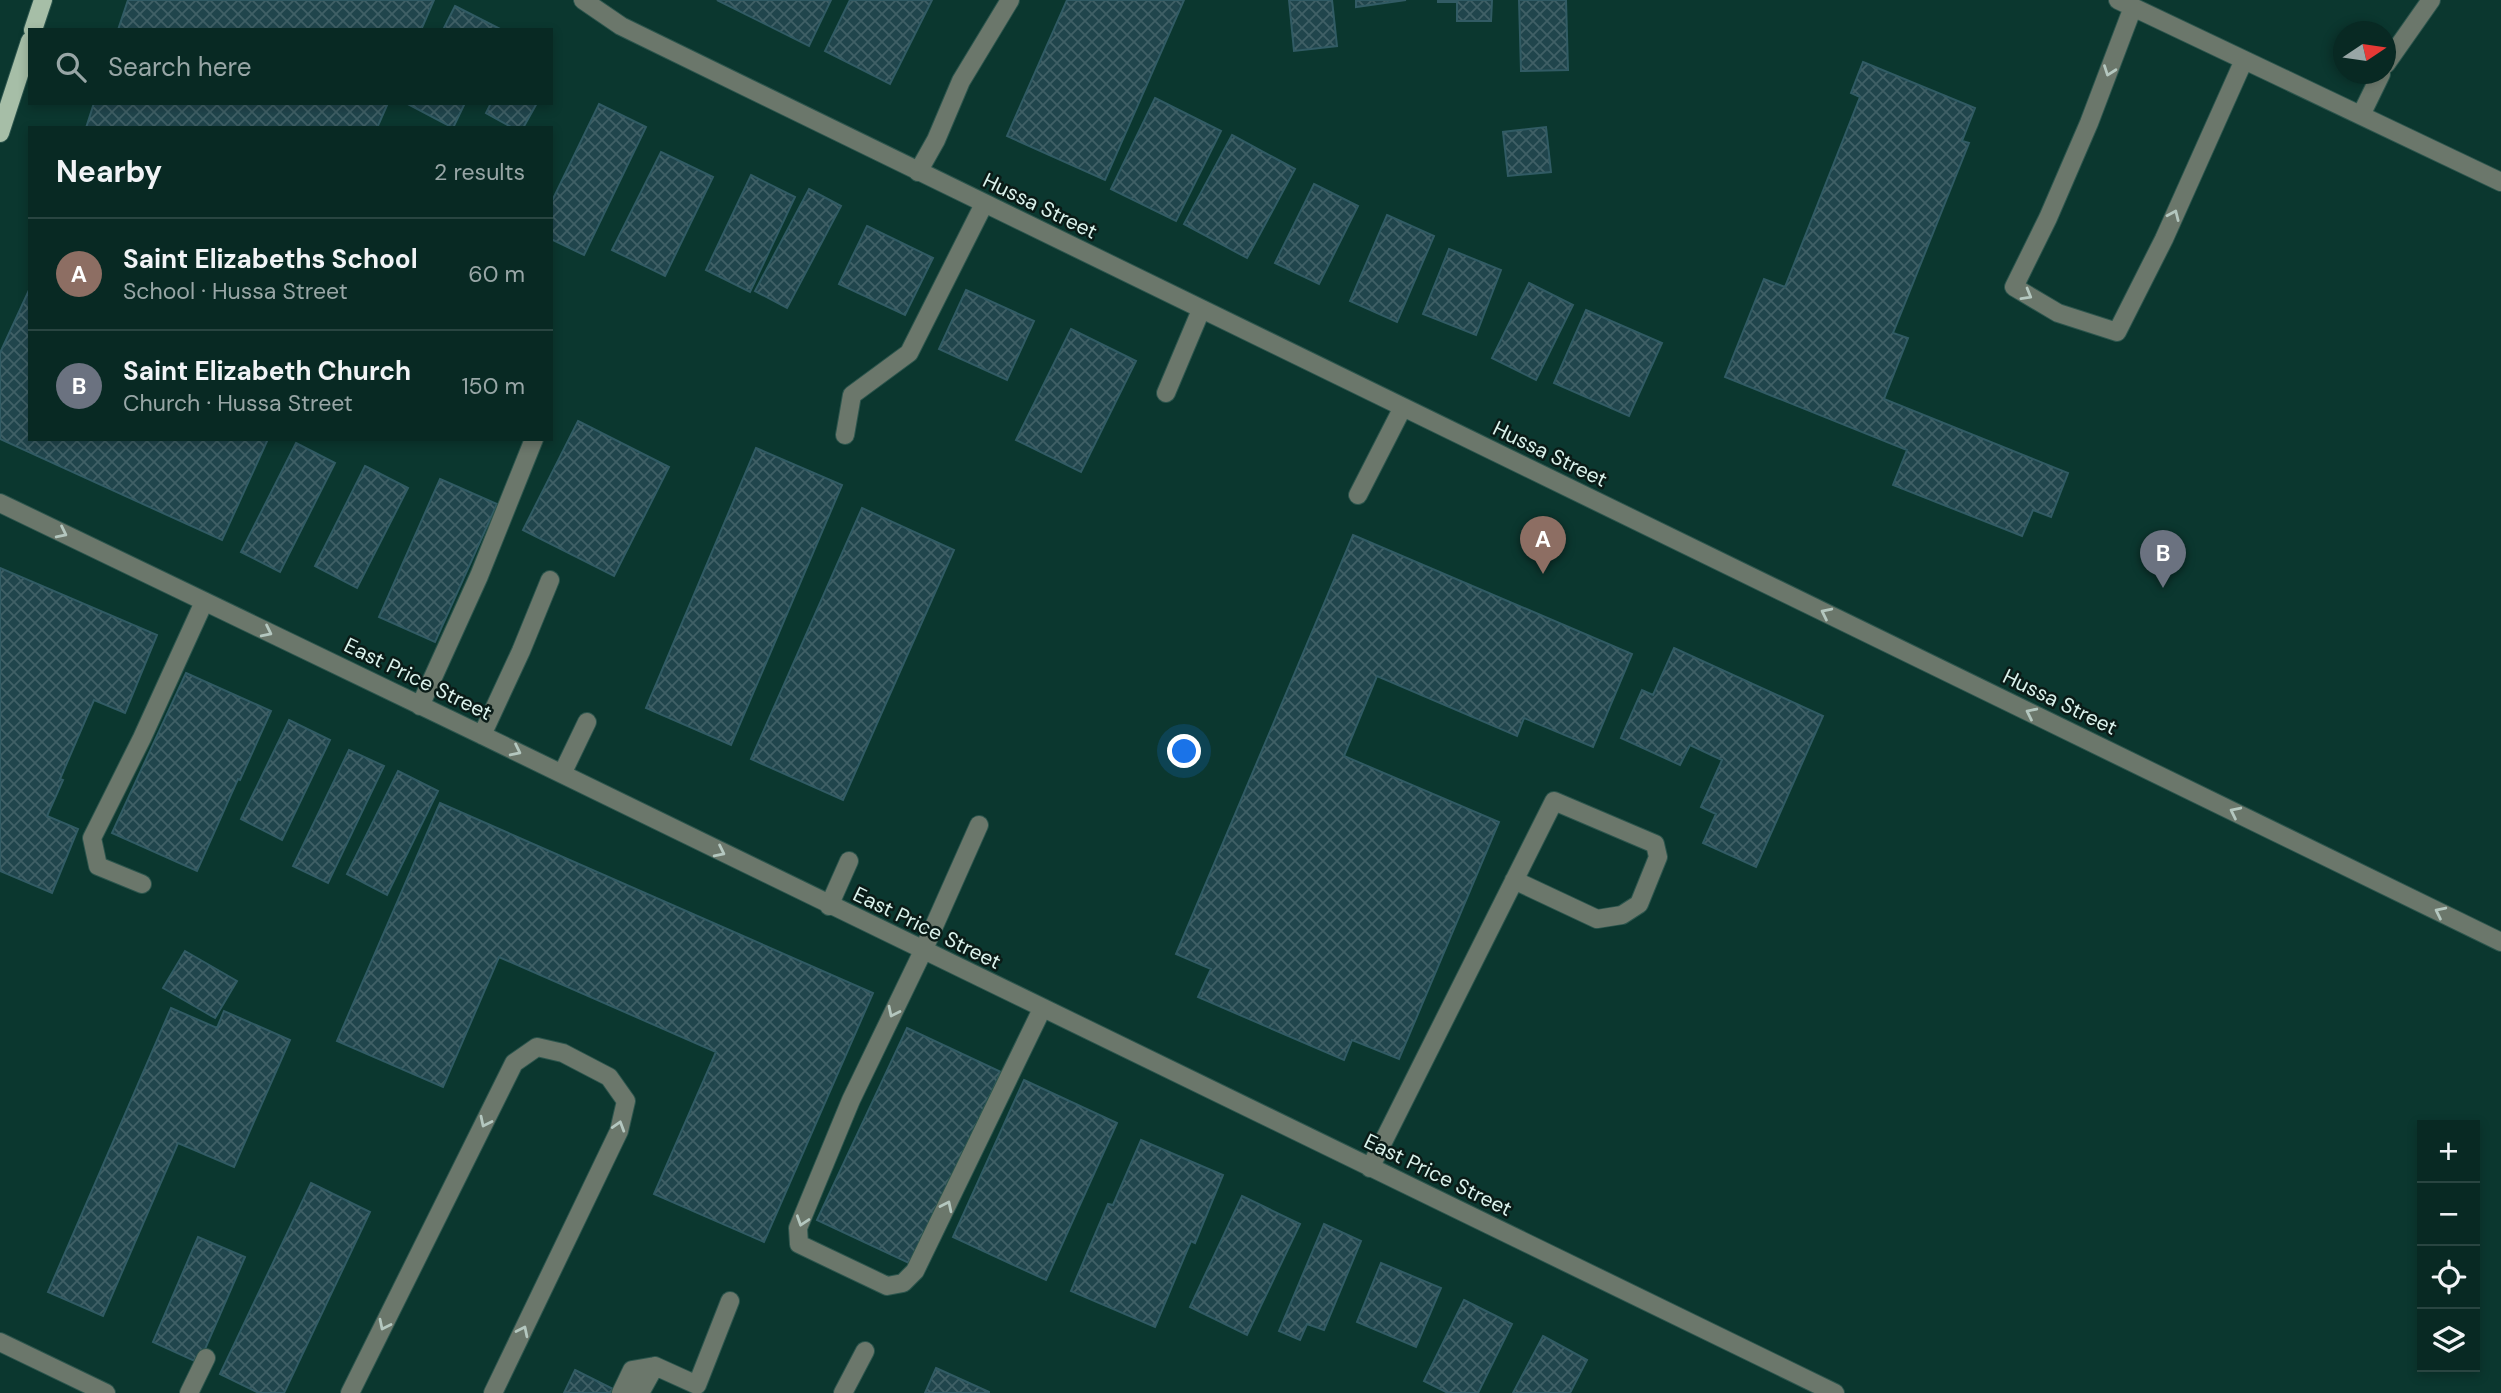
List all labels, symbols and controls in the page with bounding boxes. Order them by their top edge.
north arrow [2333,21,2396,84]
search box [28,28,553,105]
icon: search [52,48,90,86]
text: Search here [108,50,251,84]
one-way arrow [2103,64,2117,76]
text: Nearby [56,152,162,191]
text: 2 results [434,157,525,187]
street label: Hussa Street [978,166,1102,246]
one-way arrow [2166,210,2180,222]
text: Saint Elizabeths School [123,242,418,276]
text: A [71,259,87,289]
text: 60 m [468,259,525,289]
text: School · Hussa Street [123,276,348,306]
one-way arrow [2020,287,2033,300]
text: Saint Elizabeth Church [123,354,411,388]
text: B [72,371,86,401]
text: 150 m [461,371,525,401]
text: Church · Hussa Street [123,388,353,418]
street label: Hussa Street [1488,414,1612,494]
pin: A [1520,516,1566,574]
one-way arrow [54,525,67,539]
pin: B [2140,530,2186,588]
one-way arrow [1821,607,1833,621]
one-way arrow [260,623,272,637]
street label: East Price Street [339,631,497,727]
street label: Hussa Street [1998,662,2122,742]
one-way arrow [2026,707,2038,721]
your location [1167,734,1201,768]
one-way arrow [509,743,521,757]
one-way arrow [2230,807,2242,821]
one-way arrow [713,843,725,857]
street label: East Price Street [848,880,1006,976]
one-way arrow [2435,906,2447,920]
one-way arrow [888,1005,902,1017]
one-way arrow [479,1114,493,1127]
one-way arrow [611,1120,626,1132]
map controls [2417,1120,2480,1372]
button: + [2417,1120,2480,1183]
street label: East Price Street [1359,1127,1517,1223]
button: − [2417,1183,2480,1246]
one-way arrow [938,1201,952,1213]
one-way arrow [796,1214,810,1226]
button: locate [2417,1246,2480,1309]
button: layers [2417,1309,2480,1372]
one-way arrow [378,1318,392,1330]
one-way arrow [515,1326,529,1338]

